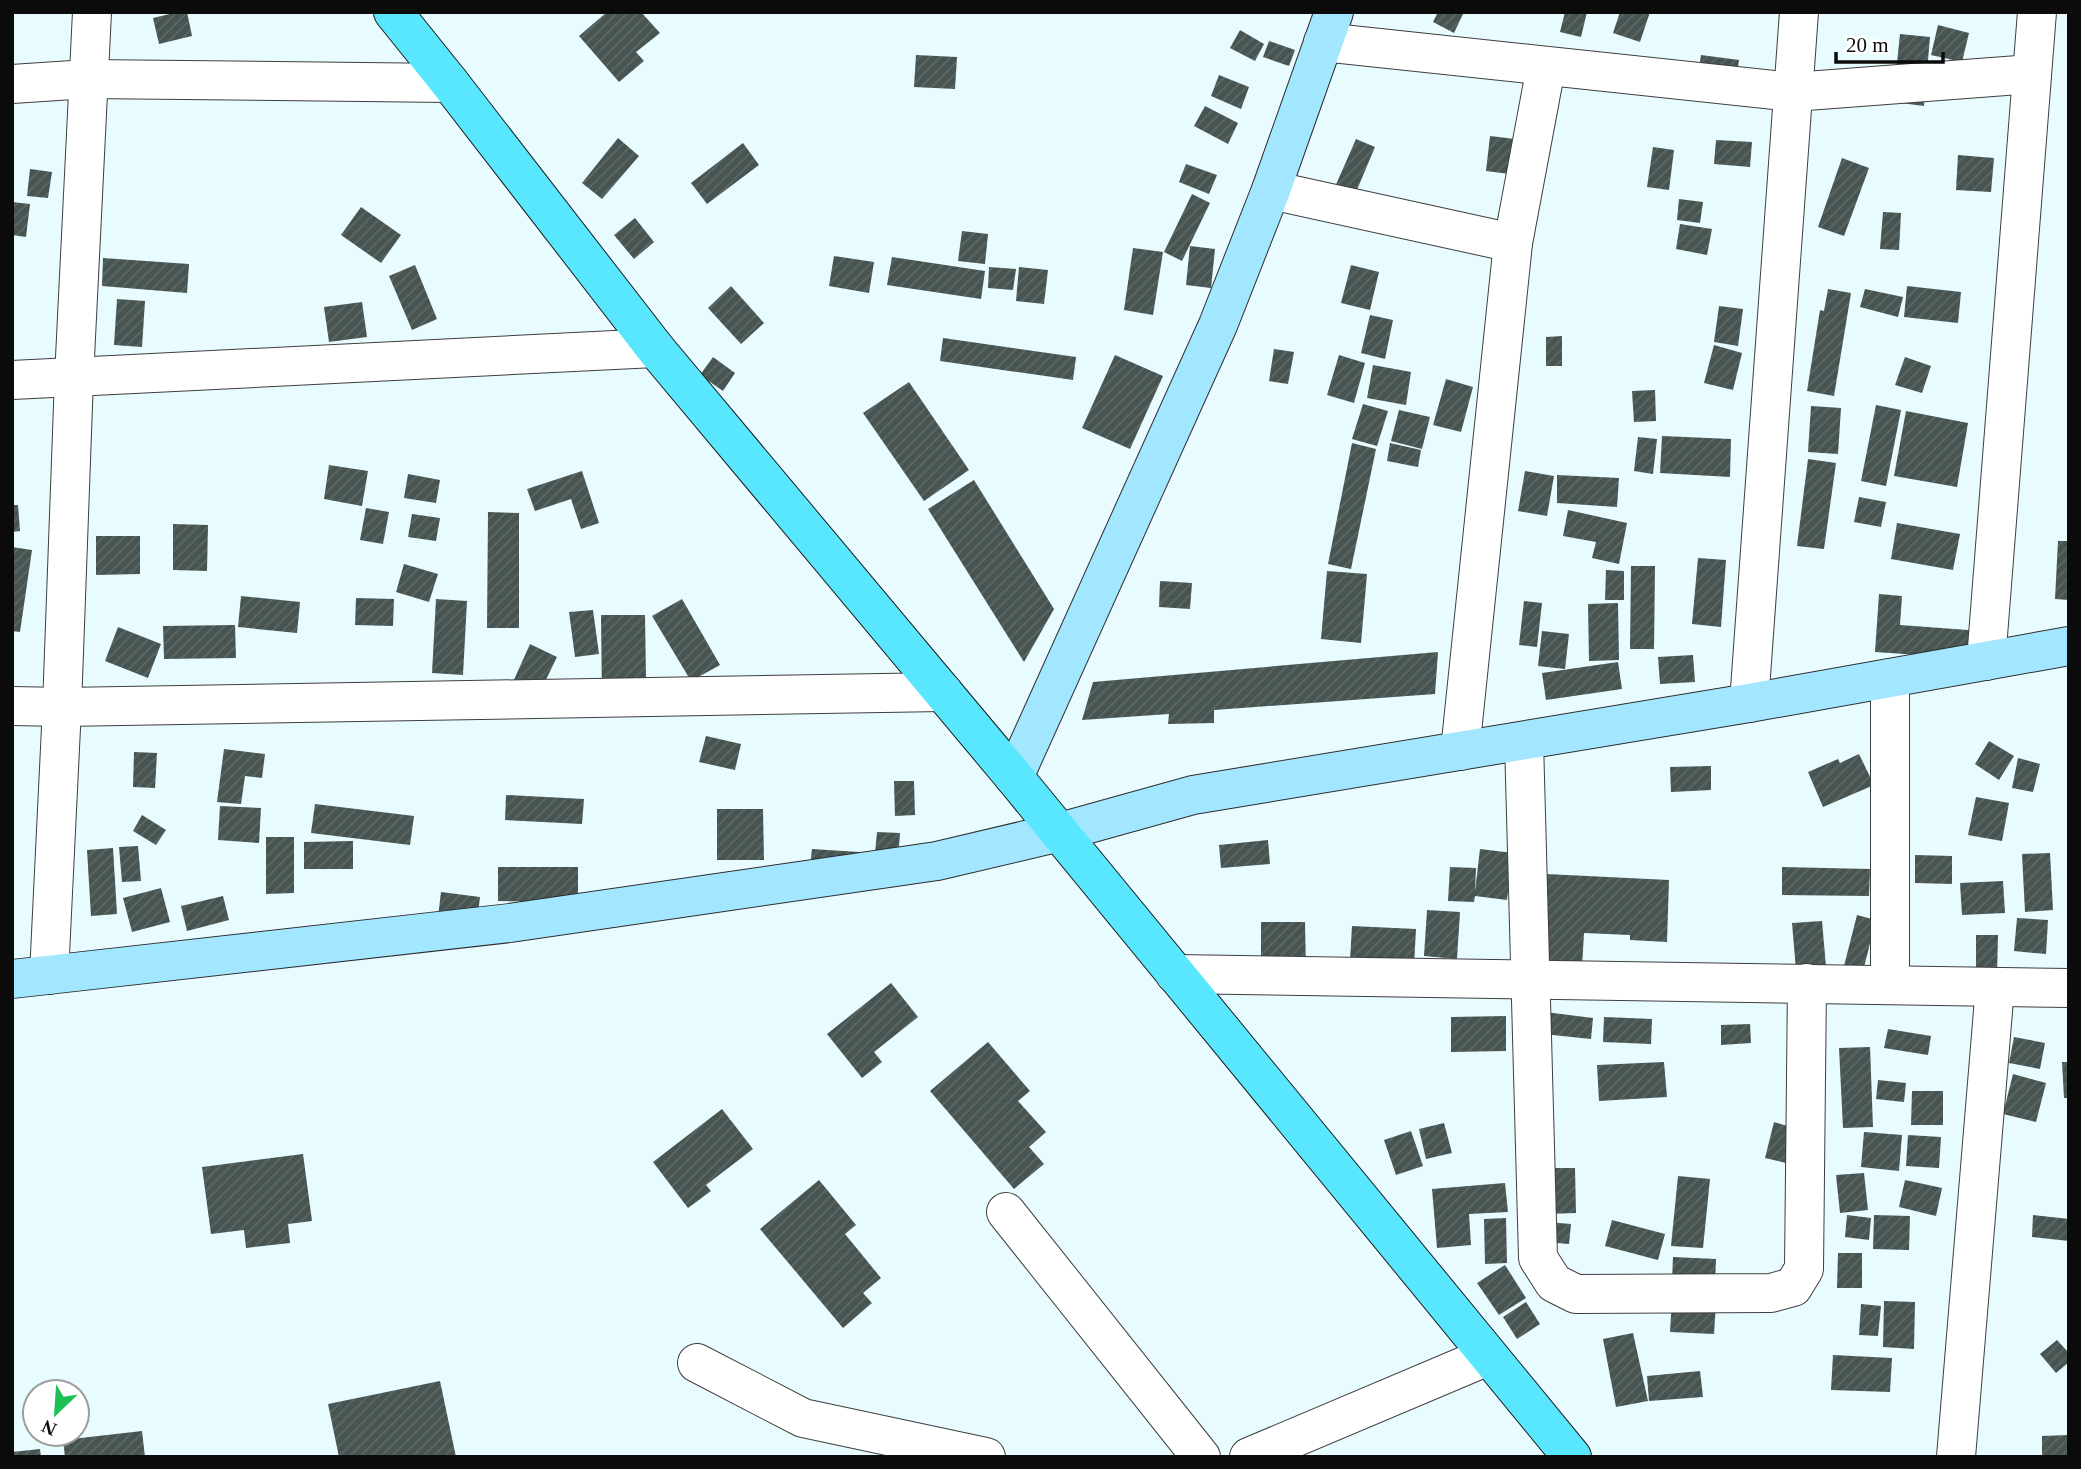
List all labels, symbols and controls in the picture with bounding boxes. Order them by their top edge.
scale bar [1836,21,1943,65]
text: 20 m [1846,33,1889,57]
north arrow [21,1378,91,1448]
text: N [38,1415,60,1440]

